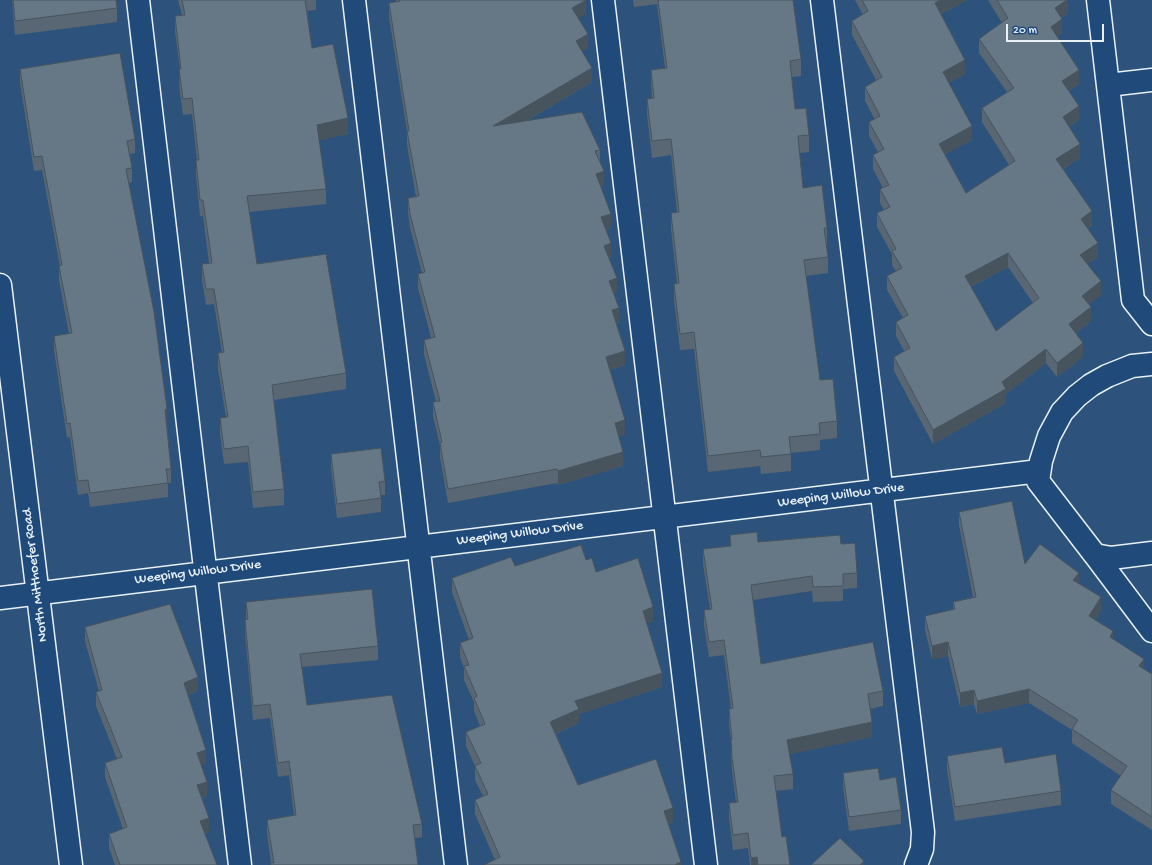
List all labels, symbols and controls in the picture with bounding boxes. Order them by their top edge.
scale bar [1008,16,1106,42]
text: 20 m [1013,24,1037,38]
street label: Weeping Willow Drive [777,480,905,512]
street label: North Mitthoefer Road [19,507,53,643]
street label: Weeping Willow Drive [456,518,584,550]
street label: Weeping Willow Drive [134,557,262,589]

